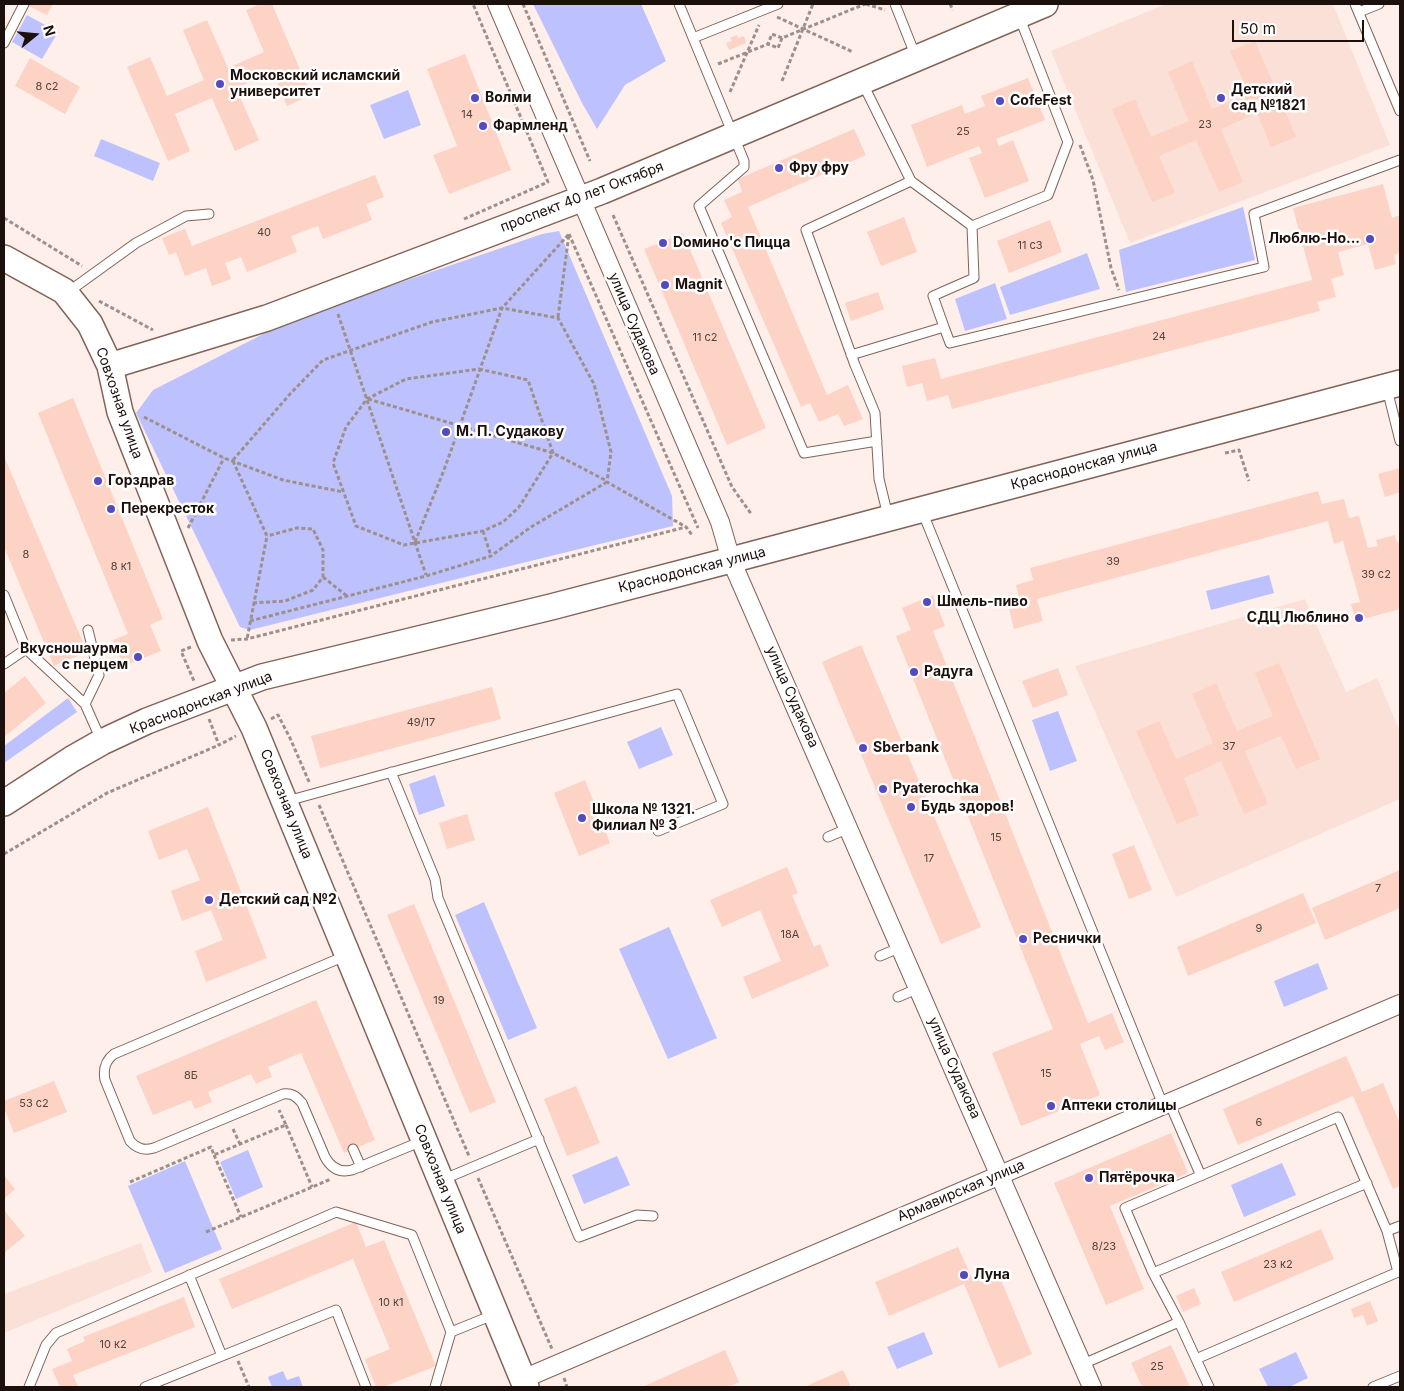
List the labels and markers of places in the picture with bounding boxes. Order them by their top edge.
place label: Московский исламский университет [230,68,400,100]
marker: Московский исламский университет [214,78,226,90]
place label: Детский сад №1821 [1231,82,1306,114]
place label: Волми [485,90,531,106]
marker: Волми [469,92,481,104]
marker: Детский сад №1821 [1215,92,1227,104]
place label: CofeFest [1010,93,1072,109]
marker: CofeFest [994,95,1006,107]
place label: Фармленд [493,118,568,134]
marker: Фармленд [477,120,489,132]
place label: Фру фру [789,160,849,176]
marker: Фру фру [773,162,785,174]
place label: Люблю-Но... [1269,231,1360,247]
marker: Люблю-Но... [1364,233,1376,245]
place label: Dомино'с Пицца [673,235,790,251]
marker: Dомино'с Пицца [657,237,669,249]
place label: Magnit [675,277,723,293]
marker: Magnit [659,279,671,291]
place label: М. П. Судакову [456,424,564,440]
marker: М. П. Судакову [440,426,452,438]
place label: Горздрав [108,473,174,489]
marker: Горздрав [92,475,104,487]
place label: Перекресток [121,501,214,517]
marker: Перекресток [105,503,117,515]
place label: Шмель-пиво [937,594,1028,610]
marker: Шмель-пиво [921,596,933,608]
place label: СДЦ Люблино [1247,610,1349,626]
marker: СДЦ Люблино [1353,612,1365,624]
place label: Вкусношаурма с перцем [20,641,128,674]
marker: Вкусношаурма с перцем [132,651,144,663]
place label: Радуга [924,664,973,680]
marker: Радуга [908,666,920,678]
place label: Sberbank [873,740,939,756]
marker: Sberbank [857,742,869,754]
place label: Pyaterochka [893,781,979,797]
marker: Pyaterochka [877,783,889,795]
place label: Будь здоров! [921,799,1014,815]
marker: Будь здоров! [905,801,917,813]
place label: Школа № 1321. Филиал № 3 [592,802,696,834]
marker: Школа № 1321. Филиал № 3 [576,812,588,824]
place label: Детский сад №2 [219,892,337,908]
marker: Детский сад №2 [203,894,215,906]
place label: Реснички [1033,931,1101,947]
marker: Реснички [1017,933,1029,945]
place label: Аптеки столицы [1061,1098,1177,1114]
marker: Аптеки столицы [1045,1100,1057,1112]
place label: Пятёрочка [1099,1170,1175,1186]
marker: Пятёрочка [1083,1172,1095,1184]
place label: Луна [974,1267,1010,1283]
marker: Луна [958,1269,970,1281]

